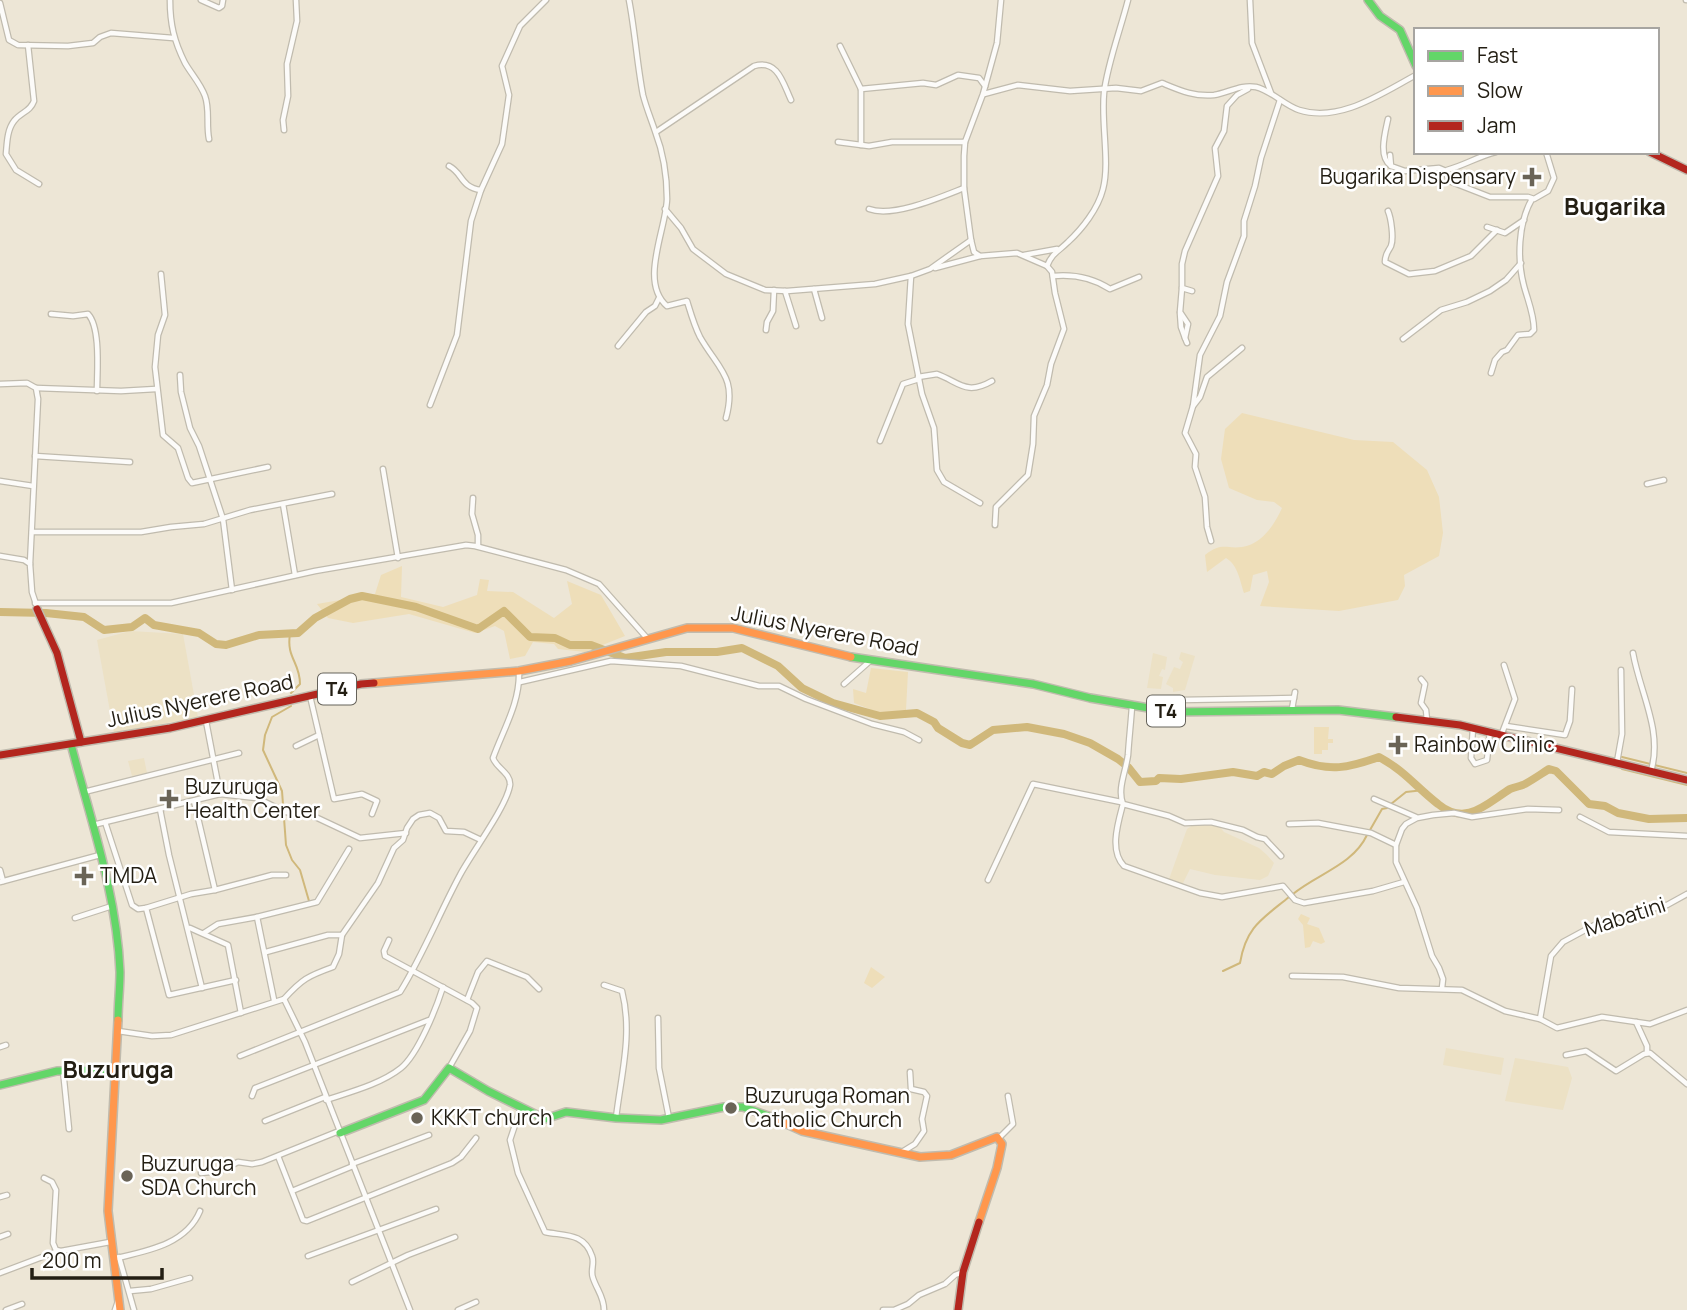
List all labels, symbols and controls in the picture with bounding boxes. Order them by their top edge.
legend [1414,28,1659,154]
text: Fast [1477,41,1518,69]
text: Slow [1477,76,1523,104]
text: Jam [1477,111,1516,139]
place label: Bugarika Dispensary [1320,162,1516,190]
marker: Bugarika Dispensary [1522,167,1542,187]
district label: Bugarika [1564,189,1666,222]
street label: Julius Nyerere Road [729,598,921,662]
street label: Julius Nyerere Road [104,667,296,733]
road number: T4 [318,674,356,704]
road number: T4 [1147,696,1185,726]
place label: Rainbow Clinic [1414,730,1555,758]
marker: Rainbow Clinic [1388,735,1408,755]
place label: Buzuruga Health Center [185,772,321,824]
marker: Buzuruga Health Center [159,789,179,809]
place label: TMDA [100,861,157,889]
marker: TMDA [74,866,94,886]
street label: Mabatini [1580,890,1669,942]
district label: Buzuruga [62,1052,174,1085]
place label: Buzuruga Roman Catholic Church [745,1081,910,1133]
marker: Buzuruga Roman Catholic Church [723,1100,739,1116]
place label: KKKT church [431,1103,553,1131]
marker: KKKT church [409,1110,425,1126]
place label: Buzuruga SDA Church [141,1149,257,1201]
marker: Buzuruga SDA Church [119,1168,135,1184]
scale bar [32,1236,161,1280]
text: 200 m [42,1246,102,1274]

